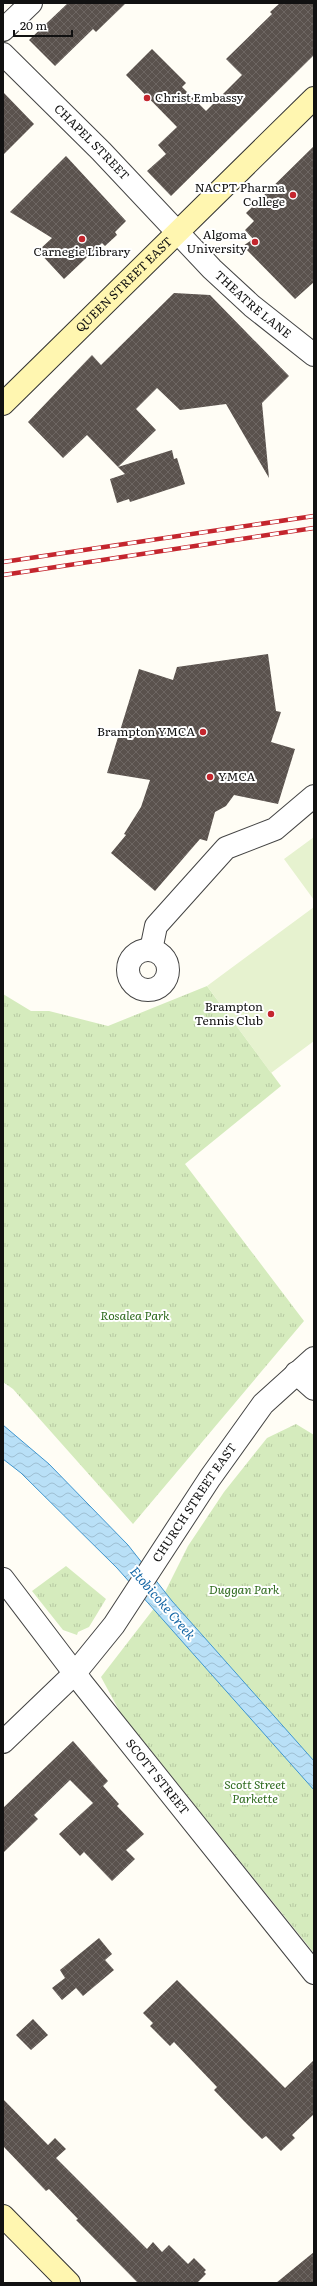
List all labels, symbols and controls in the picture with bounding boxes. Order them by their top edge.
scale bar [14,12,72,38]
text: 20 m [20,16,47,34]
place label: Christ Embassy [155,88,244,106]
marker: Christ Embassy [142,93,152,103]
street label: CHAPEL STREET [50,99,134,184]
place label: NACPT Pharma College [195,178,286,210]
marker: NACPT Pharma College [288,190,298,200]
place label: Algoma University [187,225,248,257]
street label: QUEEN STREET EAST [71,232,176,336]
marker: Carnegie Library [77,234,87,244]
marker: Algoma University [250,237,260,247]
place label: Carnegie Library [34,242,131,260]
street label: THEATRE LANE [211,266,296,342]
place label: Brampton YMCA [97,722,195,740]
marker: Brampton YMCA [198,727,208,737]
place label: YMCA [218,767,256,785]
marker: YMCA [205,772,215,782]
place label: Brampton Tennis Club [195,997,263,1029]
marker: Brampton Tennis Club [266,1009,276,1019]
park label: Rosalea Park [100,1306,170,1324]
street label: CHURCH STREET EAST [147,1439,240,1566]
water label: Etobicoke Creek [126,1562,201,1644]
park label: Duggan Park [209,1580,280,1598]
street label: SCOTT STREET [122,1735,194,1818]
park label: Scott Street Parkette [224,1775,286,1807]

